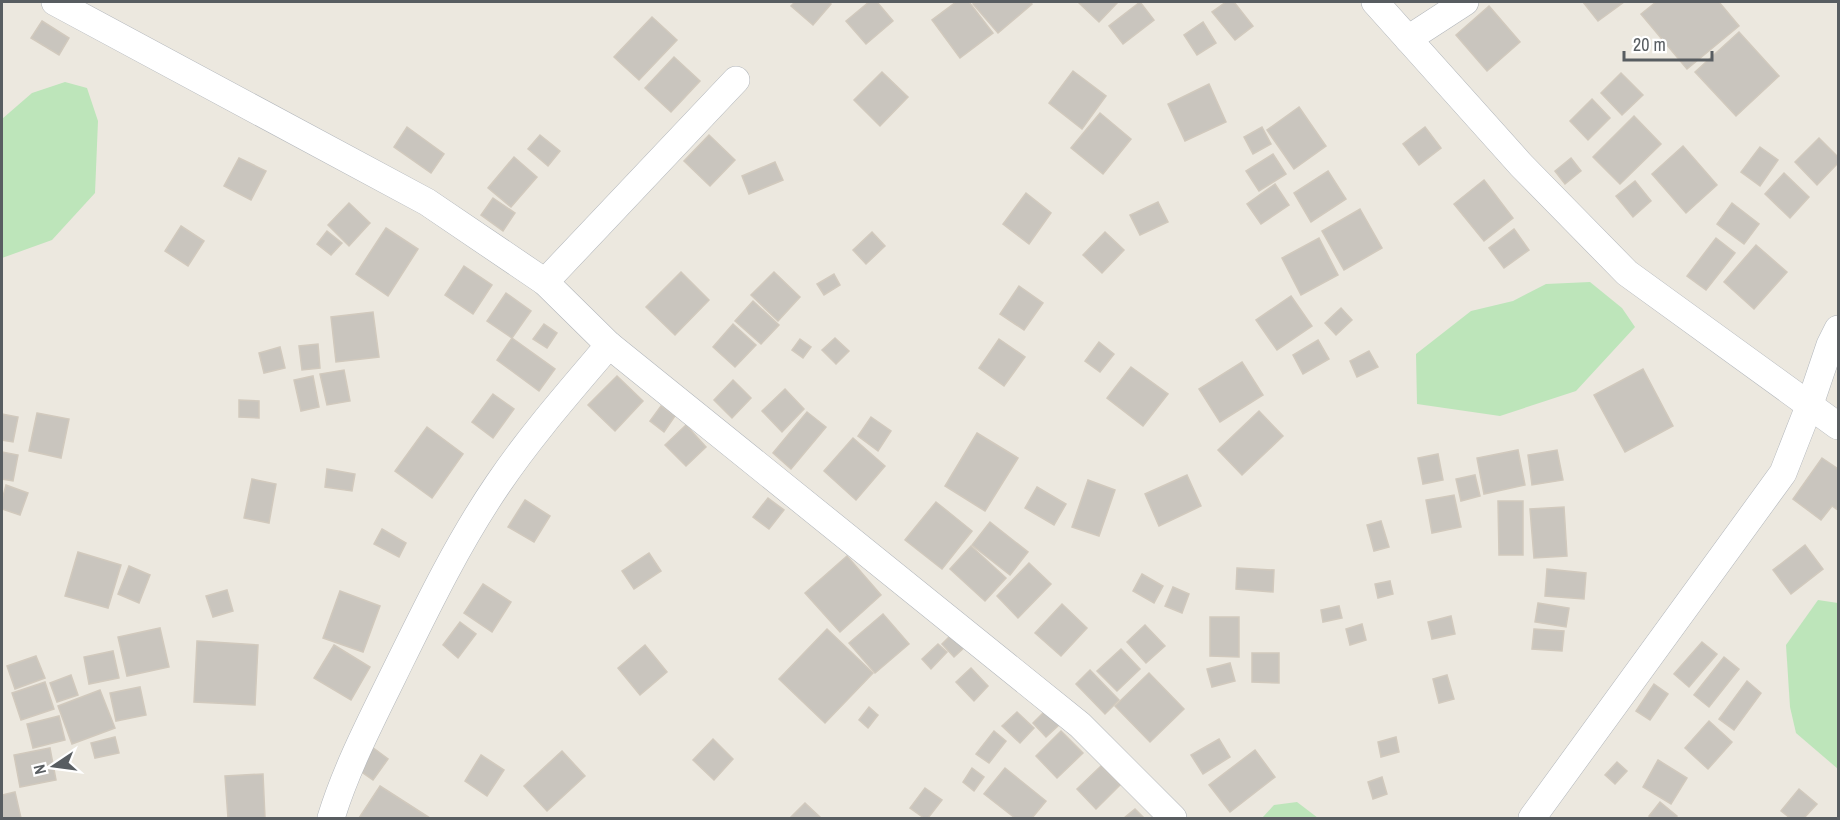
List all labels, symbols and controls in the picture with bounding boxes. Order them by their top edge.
scale bar [1624,24,1712,62]
text: 20 m [1633,32,1666,57]
north arrow [24,736,84,796]
text: N [28,762,51,776]

